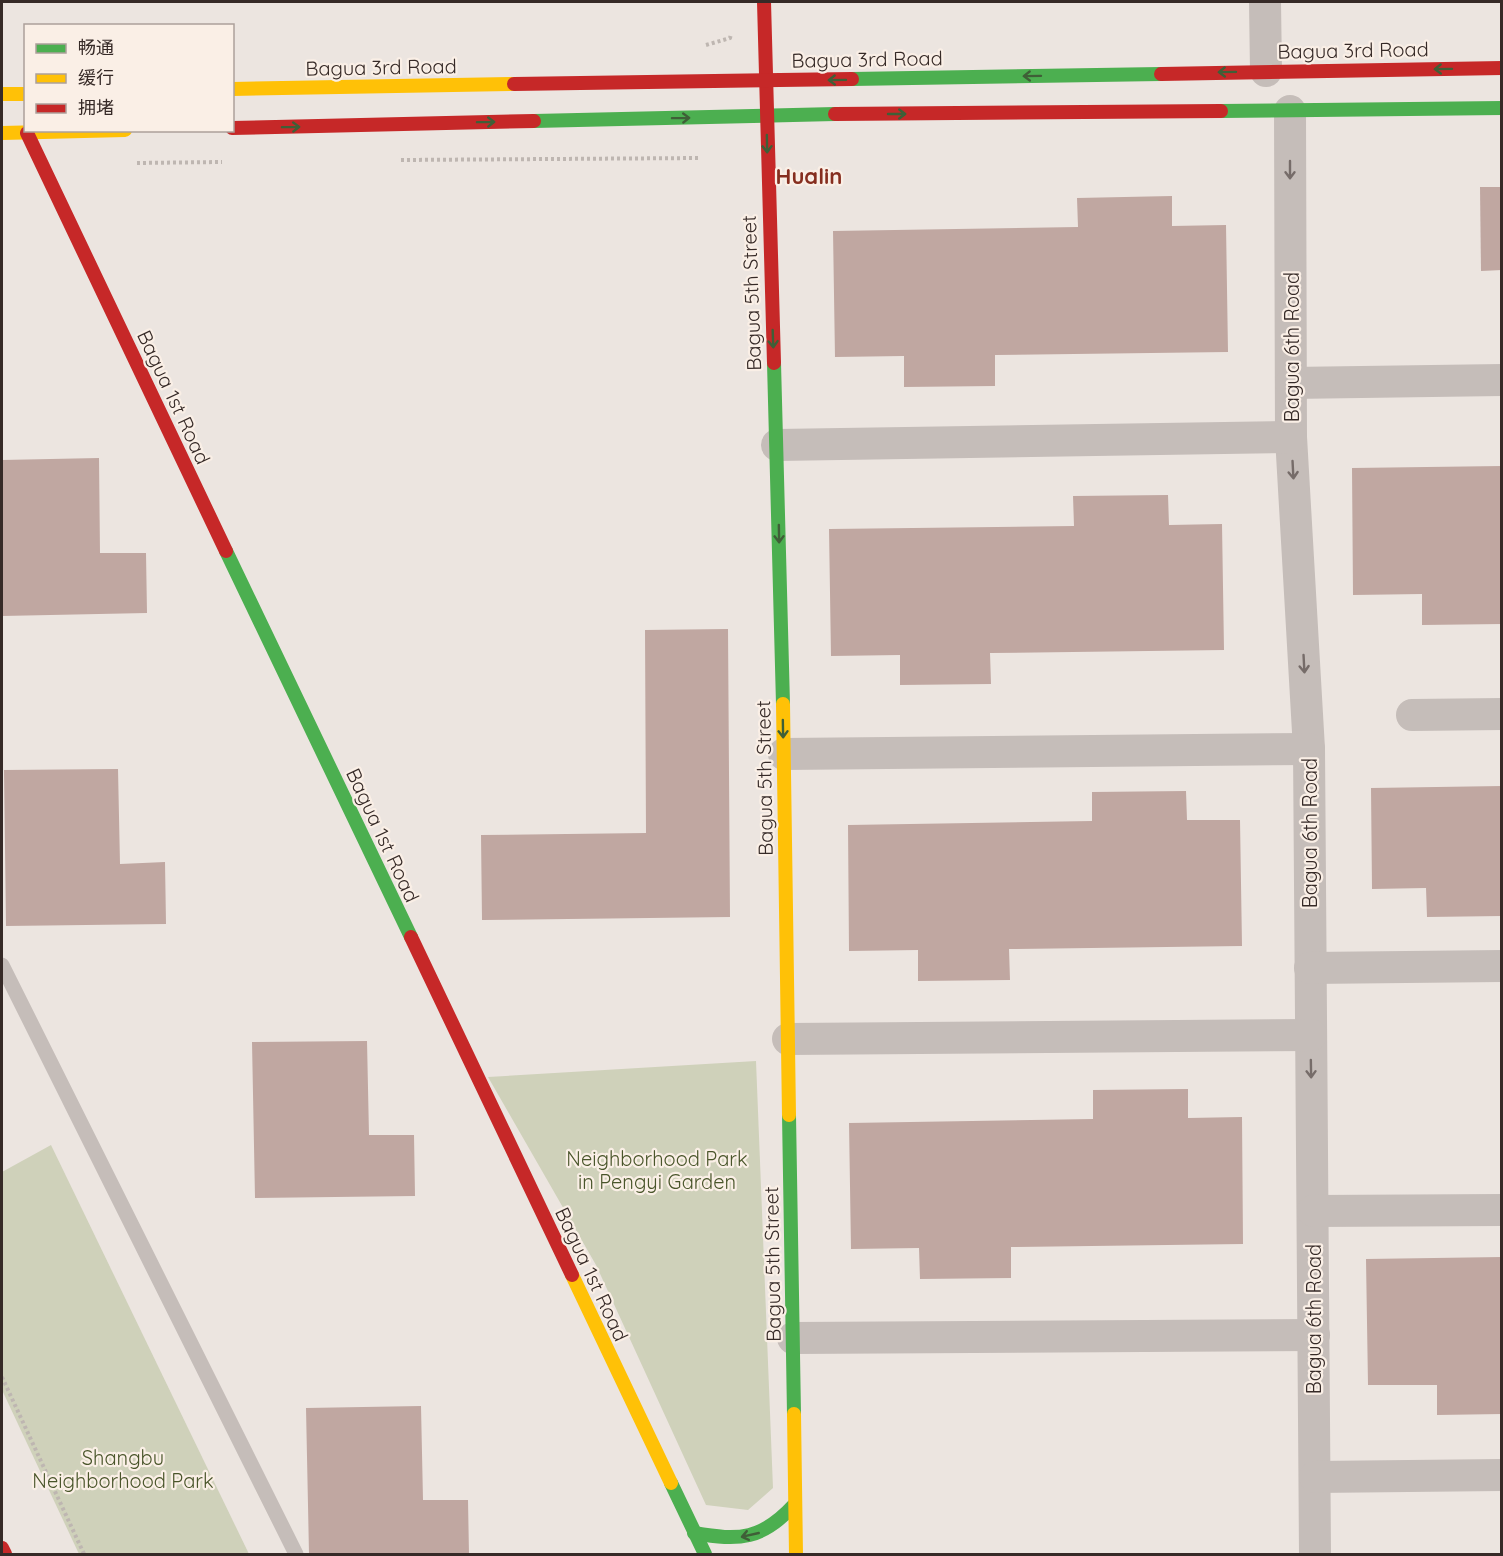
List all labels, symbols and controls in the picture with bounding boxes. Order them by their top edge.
legend [24,24,234,132]
text: 畅通 [78,36,114,59]
street label: Bagua 3rd Road [1277,36,1429,64]
street label: Bagua 3rd Road [791,45,943,73]
street label: Bagua 3rd Road [305,53,457,81]
one-way arrow [1434,63,1454,74]
text: 缓行 [78,66,114,89]
one-way arrow [1218,66,1238,78]
one-way arrow [1023,70,1043,81]
one-way arrow [828,74,848,85]
text: 拥堵 [78,96,114,119]
one-way arrow [886,108,906,120]
one-way arrow [670,112,690,123]
one-way arrow [475,116,495,128]
one-way arrow [280,121,300,132]
one-way arrow [761,133,773,153]
one-way arrow [1284,159,1296,179]
district label: Hualin [776,162,842,190]
street label: Bagua 5th Street [736,215,766,371]
street label: Bagua 6th Road [1279,272,1304,422]
street label: Bagua 1st Road [132,326,216,468]
one-way arrow [767,328,778,348]
one-way arrow [1288,459,1299,479]
one-way arrow [773,523,784,543]
one-way arrow [1299,654,1310,674]
street label: Bagua 5th Street [750,700,778,856]
one-way arrow [777,718,789,738]
street label: Bagua 6th Road [1297,758,1322,908]
street label: Bagua 1st Road [341,764,425,906]
one-way arrow [1305,1059,1317,1079]
park label: Neighborhood Park in Pengyi Garden [566,1146,748,1194]
street label: Bagua 5th Street [758,1186,786,1342]
street label: Bagua 1st Road [550,1203,634,1345]
street label: Bagua 6th Road [1301,1244,1326,1394]
park label: Shangbu Neighborhood Park [32,1445,214,1493]
one-way arrow [741,1530,760,1541]

